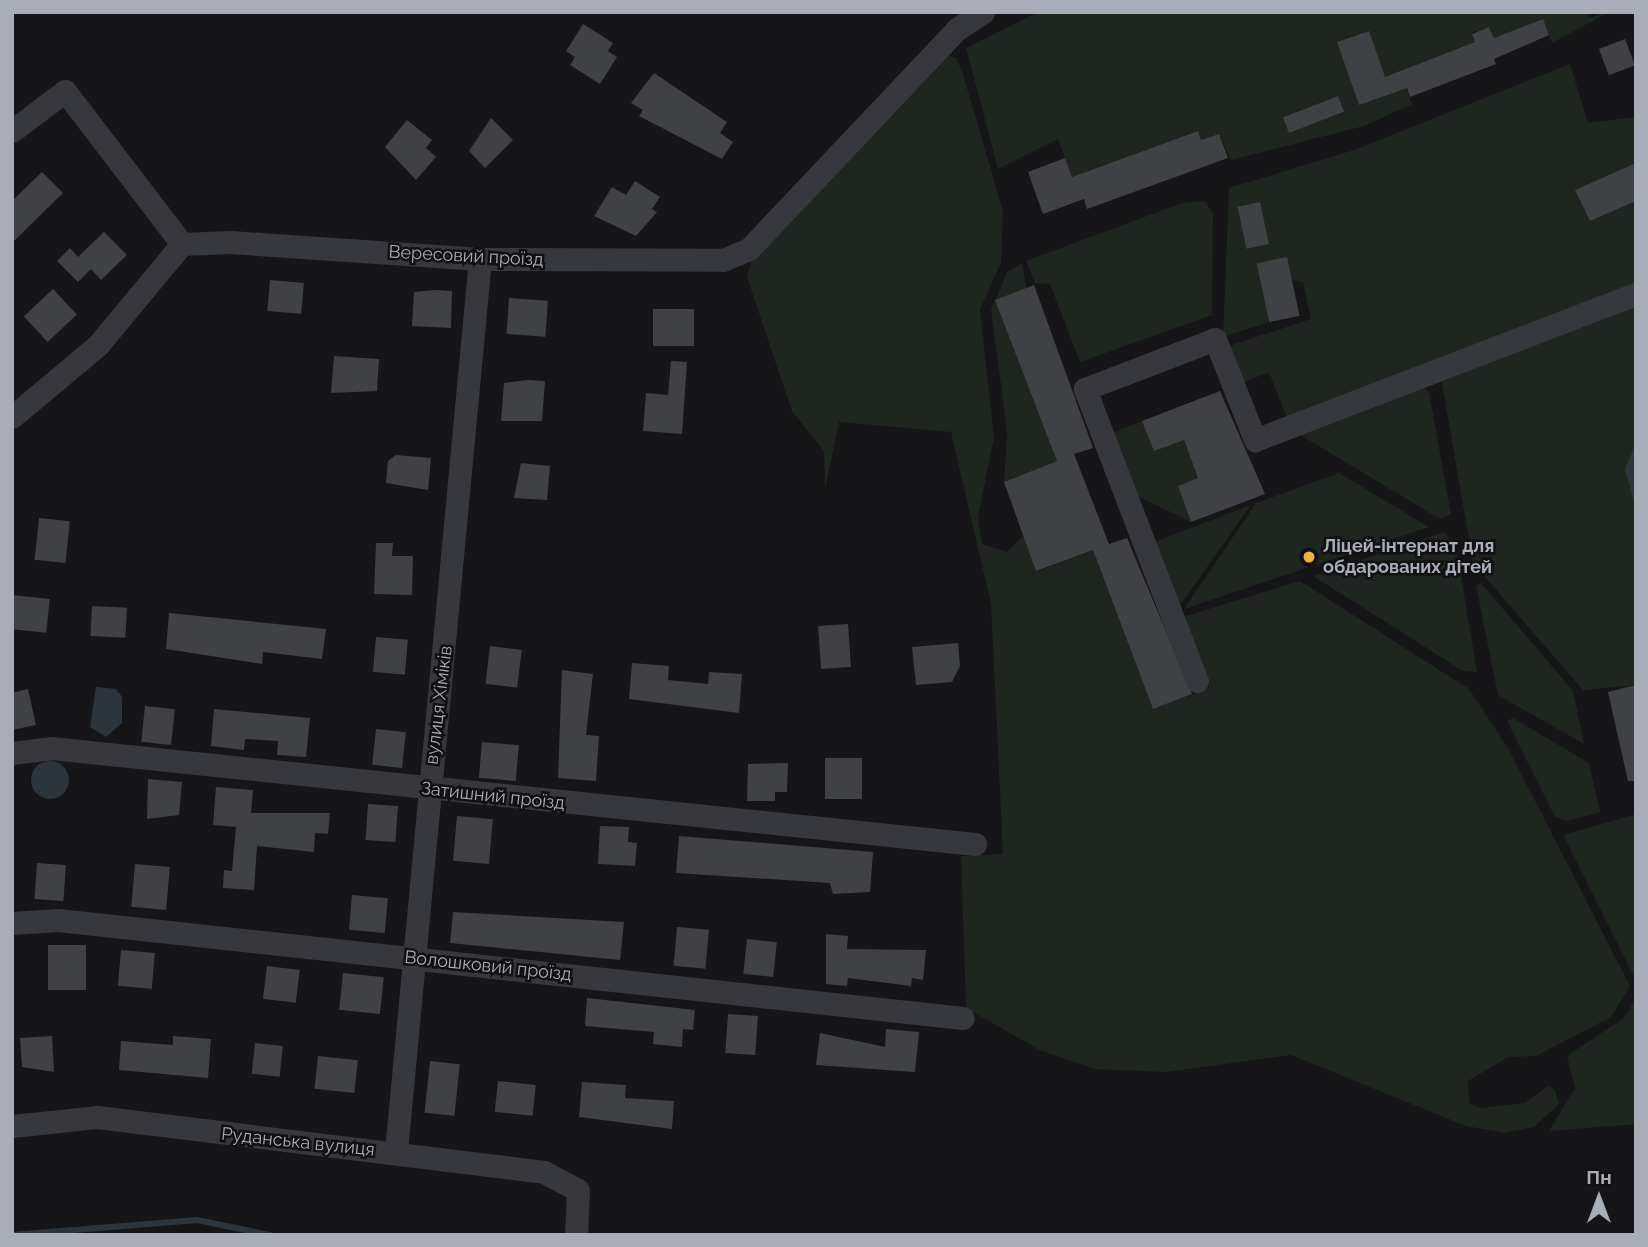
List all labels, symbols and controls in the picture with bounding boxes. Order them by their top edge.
street label: Вересовий проїзд [388,241,544,271]
place label: Ліцей-інтернат для обдарованих дітей [1323,536,1494,578]
marker: Ліцей-інтернат для обдарованих дітей [1301,549,1317,565]
street label: вулиця Хіміків [421,644,457,766]
street label: Затишний проїзд [420,778,566,814]
street label: Волошковий проїзд [403,946,573,986]
street label: Руданська вулиця [220,1123,376,1161]
north arrow [1564,1163,1634,1233]
text: Пн [1586,1166,1612,1188]

